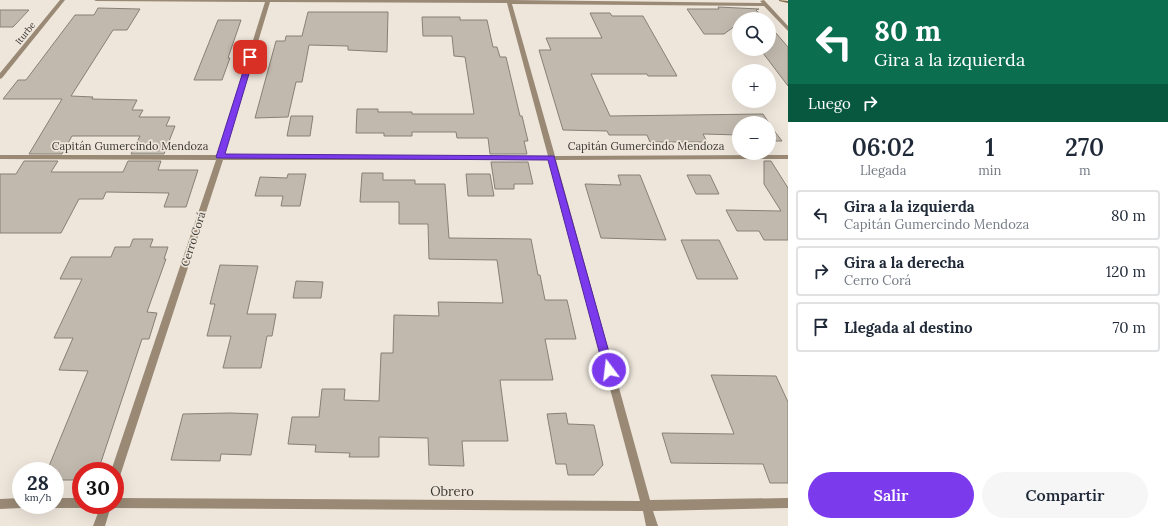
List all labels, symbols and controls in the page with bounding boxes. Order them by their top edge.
map controls [732,12,776,160]
button: search [732,12,776,56]
text: 80 m [874,13,941,49]
icon: left [808,16,860,68]
street label: Iturbe [13,19,37,46]
pin [233,40,267,74]
icon: arrive [239,46,261,68]
text: Gira a la izquierda [874,48,1025,71]
button: + [732,64,776,108]
icon: right [859,92,881,114]
text: Luego [808,94,851,113]
button: − [732,116,776,160]
text: 06:02 [852,132,915,163]
text: 1 [985,132,995,163]
text: 270 [1065,132,1104,163]
street label: Capitán Gumercindo Mendoza [52,139,209,153]
street label: Capitán Gumercindo Mendoza [568,139,725,153]
text: Llegada [860,162,906,179]
text: min [978,162,1001,179]
text: m [1079,162,1091,179]
text: Gira a la izquierda [844,197,975,216]
icon: left [810,204,832,226]
text: 80 m [1111,206,1146,225]
street label: Cerro Corá [178,209,209,268]
text: Capitán Gumercindo Mendoza [844,216,1029,233]
text: Gira a la derecha [844,253,964,272]
icon: right [810,260,832,282]
text: 120 m [1106,262,1146,281]
text: Cerro Corá [844,272,911,289]
icon: arrive [810,316,832,338]
text: Llegada al destino [844,318,973,337]
text: 70 m [1112,318,1146,337]
position arrow [588,349,630,391]
speed limit sign: 30 [72,462,124,514]
text: 28 [27,470,49,495]
button: Salir [808,472,974,518]
button: Compartir [982,472,1148,518]
street label: Obrero [430,483,474,500]
text: km/h [24,491,52,504]

